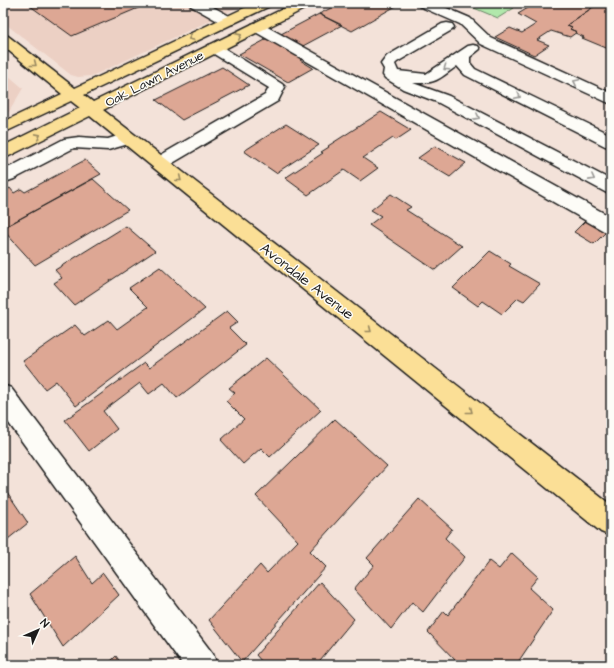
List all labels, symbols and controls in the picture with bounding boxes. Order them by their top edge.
one-way arrow [188,33,196,41]
one-way arrow [235,33,242,41]
street label: Oak Lawn Avenue [102,46,207,112]
one-way arrow [29,59,36,66]
one-way arrow [443,63,450,70]
one-way arrow [572,79,580,87]
one-way arrow [513,91,521,99]
one-way arrow [473,113,480,120]
one-way arrow [34,133,41,141]
one-way arrow [588,173,595,181]
one-way arrow [175,175,182,182]
street label: Avondale Avenue [255,238,358,325]
one-way arrow [364,325,371,332]
one-way arrow [466,406,473,413]
north arrow [18,610,58,650]
text: N [37,616,53,631]

